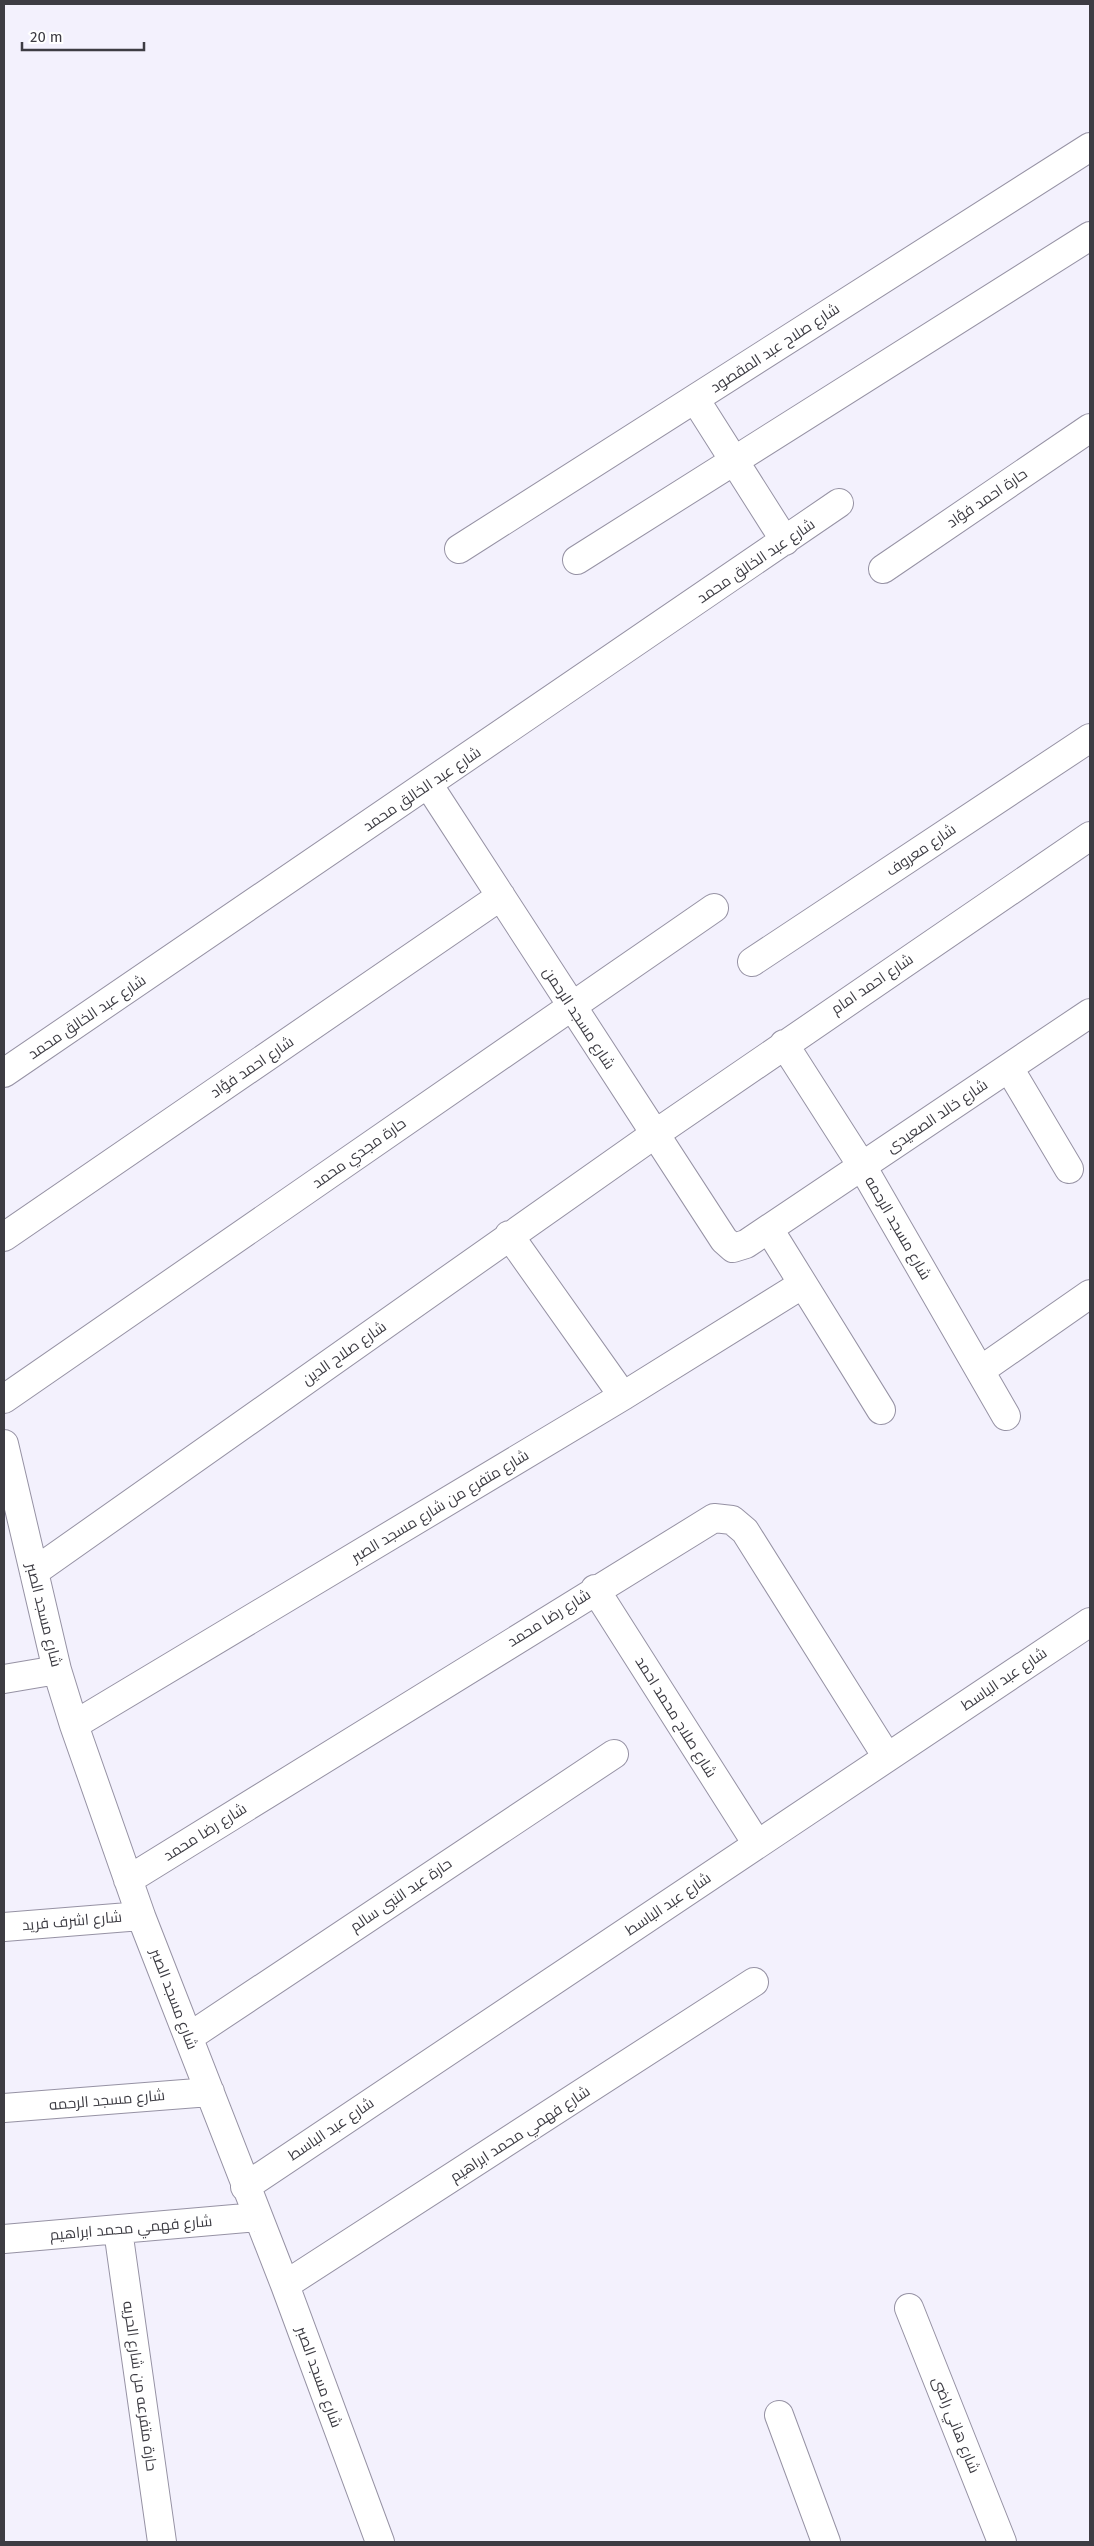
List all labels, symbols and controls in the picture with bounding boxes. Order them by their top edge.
scale bar [22,20,145,52]
text: 20 m [30,28,63,46]
street label: شارع صلاح عبد المقصود [707,300,844,398]
street label: حارة احمد فؤاد [943,465,1031,531]
street label: شارع عبد الخالق محمد [694,515,819,609]
street label: شارع عبد الخالق محمد [360,743,485,837]
street label: شارع معروف [883,820,960,882]
street label: شارع احمد امام [828,950,918,1020]
street label: شارع مسجد الرحمن [538,964,619,1074]
street label: شارع عبد الخالق محمد [25,971,150,1065]
street label: شارع احمد فؤاد [207,1033,298,1103]
street label: شارع خالد الصعيدى [883,1075,992,1158]
street label: حارة مجدي محمد [309,1114,411,1194]
street label: شارع مسجد الرحمه [859,1173,935,1284]
street label: شارع صلاح الدين [298,1317,391,1390]
street label: شارع متفرع من شارع مسجد الصبر [347,1446,533,1568]
street label: شارع مسجد الصبر [20,1560,66,1669]
street label: شارع رضا محمد [504,1585,595,1652]
street label: شارع عبد الباسط [958,1644,1051,1716]
street label: شارع صلاح محمد احمد [630,1653,721,1782]
street label: شارع رضا محمد [160,1799,251,1866]
street label: حارة عبد النبى سالم [347,1854,456,1937]
street label: شارع عبد الباسط [622,1869,715,1941]
street label: شارع اشرف فريد [21,1908,123,1936]
street label: شارع مسجد الصبر [144,1945,201,2053]
street label: شارع فهمي محمد ابراهيم [447,2082,595,2188]
street label: شارع مسجد الرحمه [48,2086,166,2116]
street label: شارع عبد الباسط [285,2094,378,2166]
street label: شارع فهمي محمد ابراهيم [49,2212,213,2247]
street label: حارة متفرعه من شارع الحريه [117,2300,161,2473]
street label: شارع مسجد الصبر [290,2323,346,2431]
street label: شارع هاني راضى [926,2374,984,2477]

